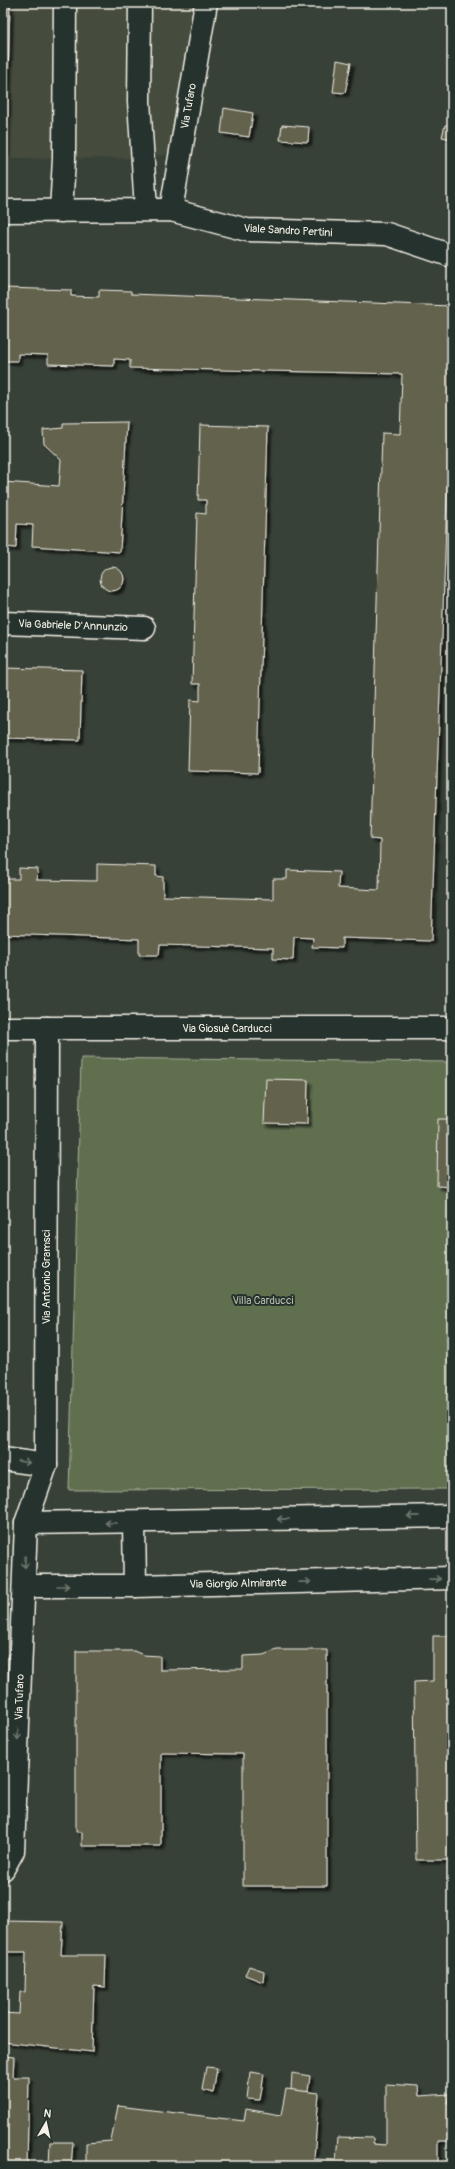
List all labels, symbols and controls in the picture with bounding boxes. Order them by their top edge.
street label: Via Tufaro [178,82,199,130]
street label: Viale Sandro Pertini [243,222,333,239]
street label: Via Gabriele D'Annunzio [18,617,128,634]
street label: Via Giosuè Carducci [182,1022,272,1035]
street label: Via Antonio Gramsci [40,1230,53,1324]
park label: Villa Carducci [233,1294,294,1307]
one-way arrow [18,1458,31,1466]
one-way arrow [407,1513,420,1520]
one-way arrow [277,1515,290,1523]
one-way arrow [105,1519,118,1526]
one-way arrow [21,1555,28,1568]
one-way arrow [428,1575,441,1583]
street label: Via Giorgio Almirante [189,1576,287,1591]
one-way arrow [298,1578,311,1586]
one-way arrow [56,1582,69,1590]
street label: Via Tufaro [12,1674,27,1720]
one-way arrow [14,1727,22,1740]
north arrow [26,2103,66,2143]
text: N [43,2107,53,2121]

